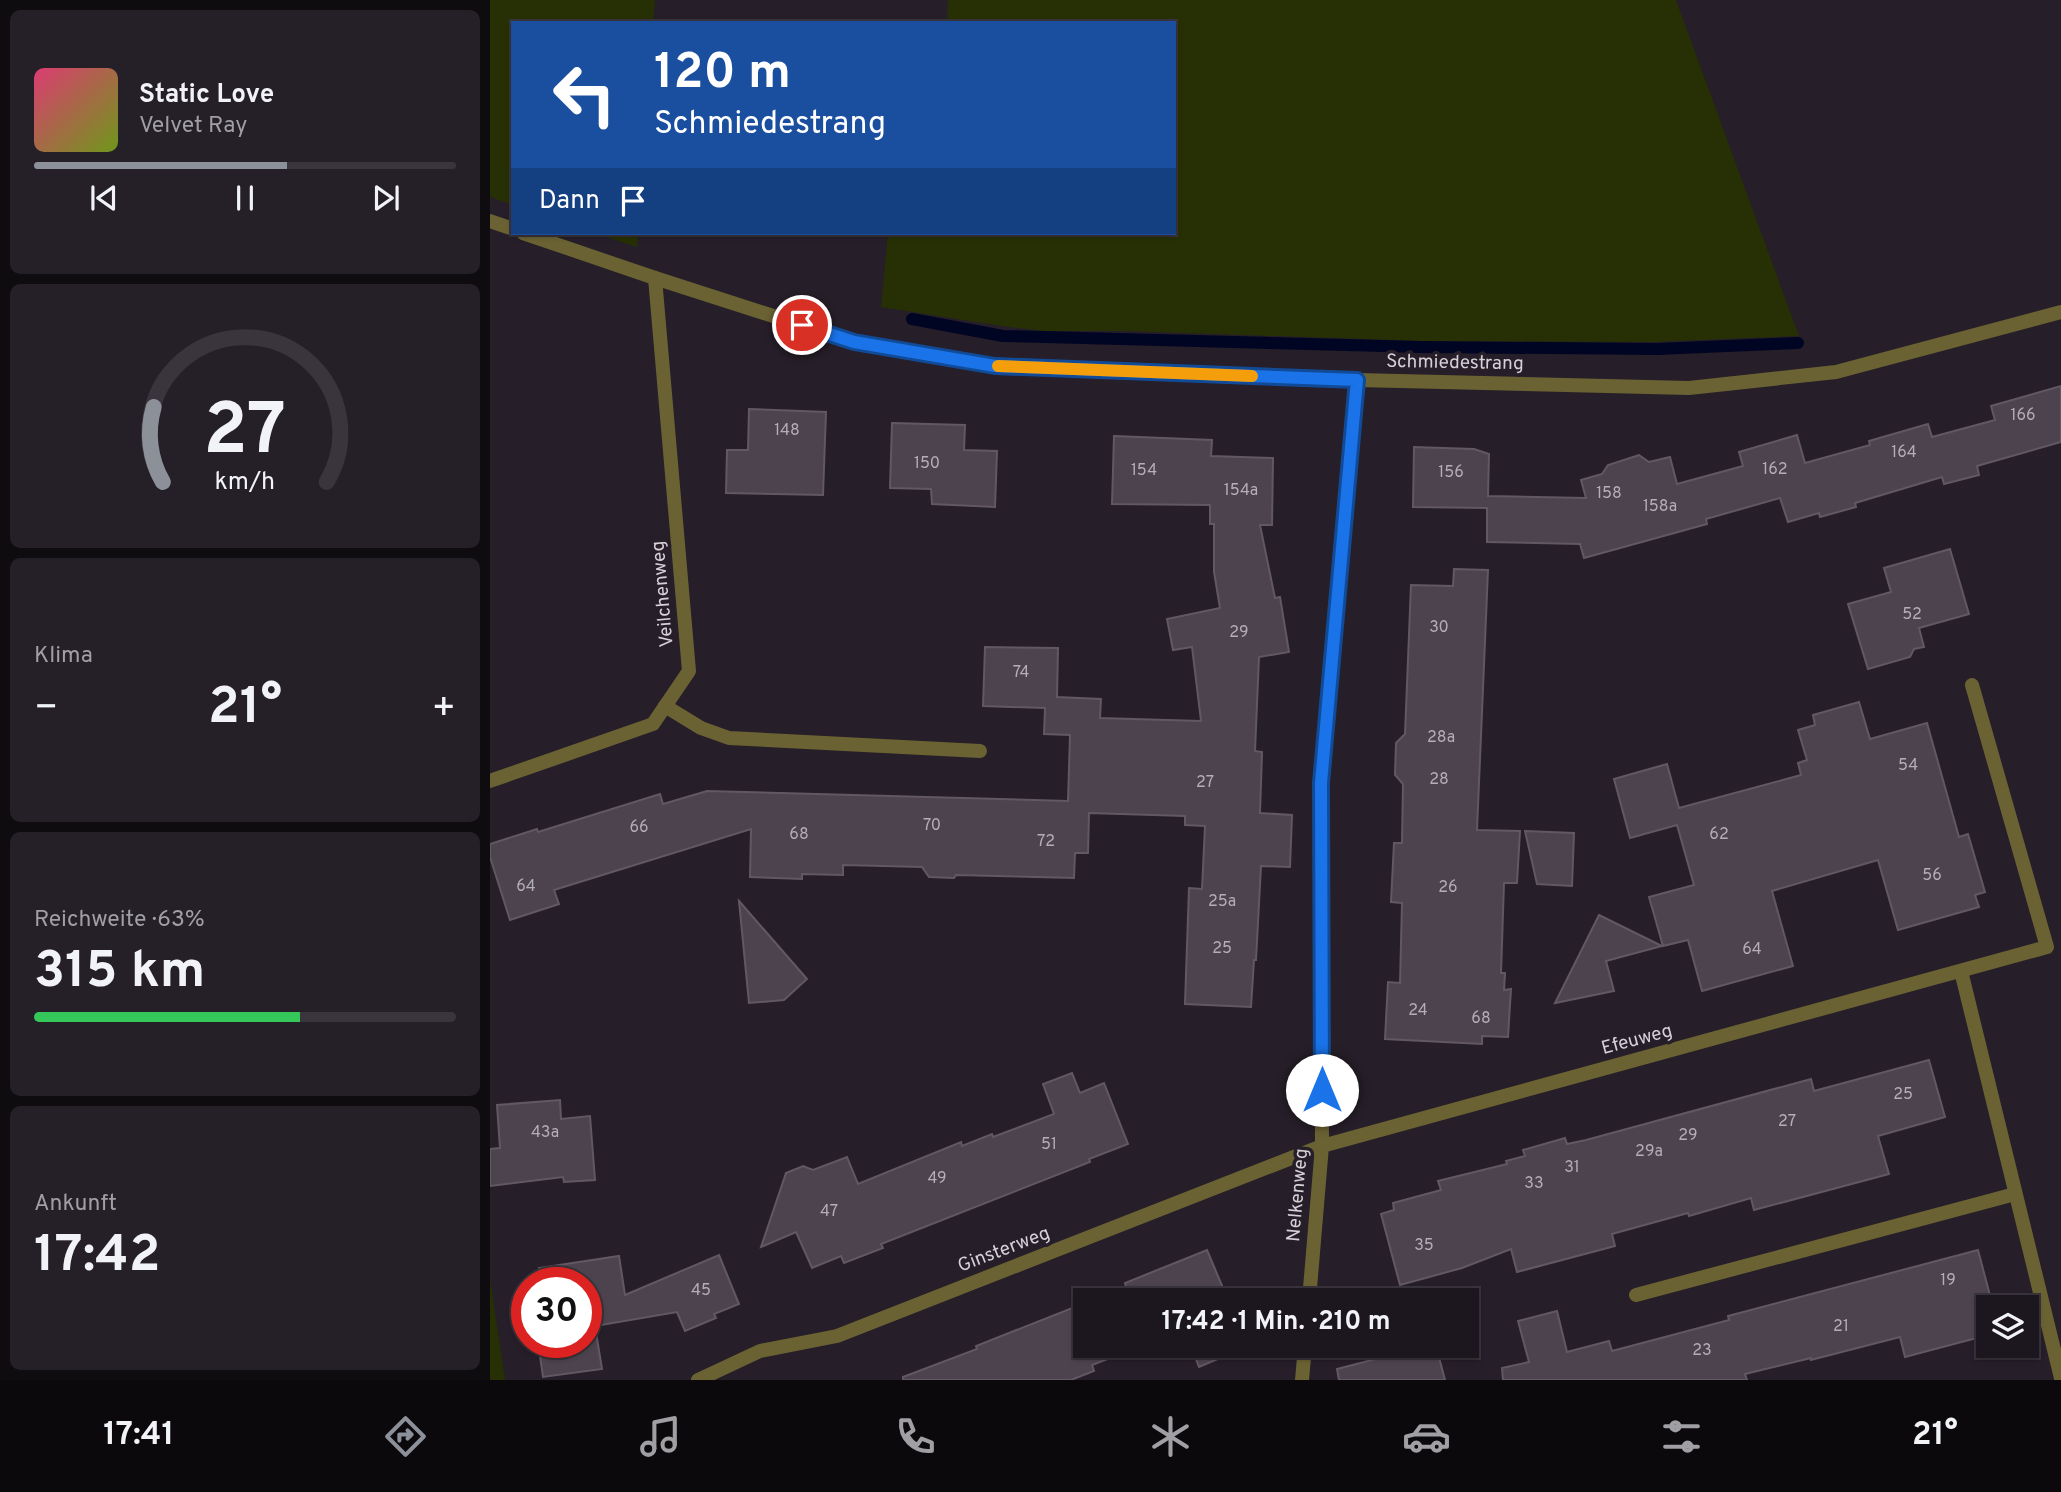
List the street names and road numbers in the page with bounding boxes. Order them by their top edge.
street label: Schmiedestrang [1386,350,1524,376]
street label: Veilchenweg [646,540,680,648]
street label: Efeuweg [1599,1019,1675,1061]
street label: Nelkenweg [1282,1147,1314,1243]
street label: Ginsterweg [955,1221,1053,1279]

